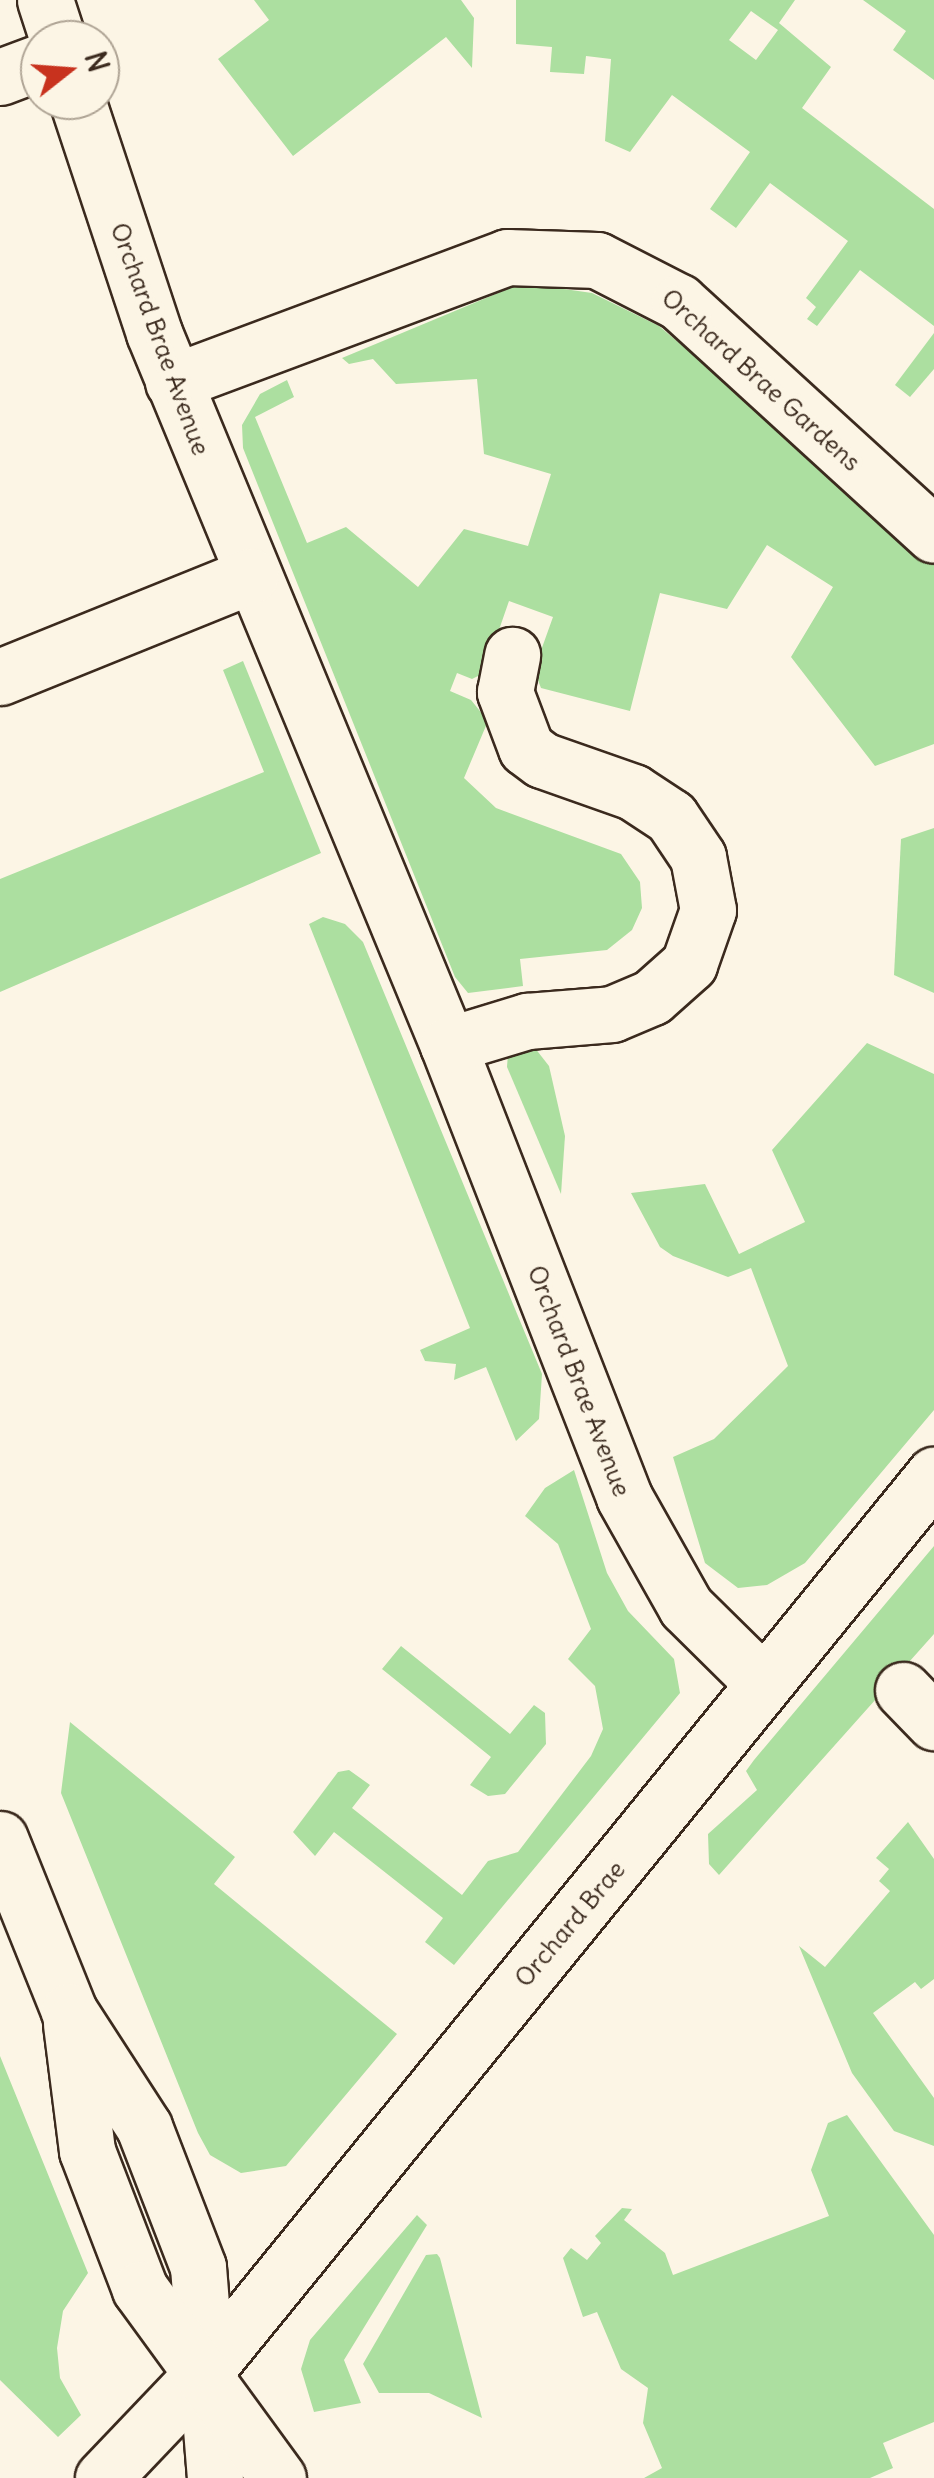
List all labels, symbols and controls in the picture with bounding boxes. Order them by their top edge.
north arrow [20,20,120,120]
text: N [77,47,117,76]
street label: Orchard Brae Avenue [104,219,216,459]
street label: Orchard Brae Gardens [655,283,867,477]
street label: Orchard Brae Avenue [521,1261,637,1501]
street label: Orchard Brae [509,1855,631,1993]

